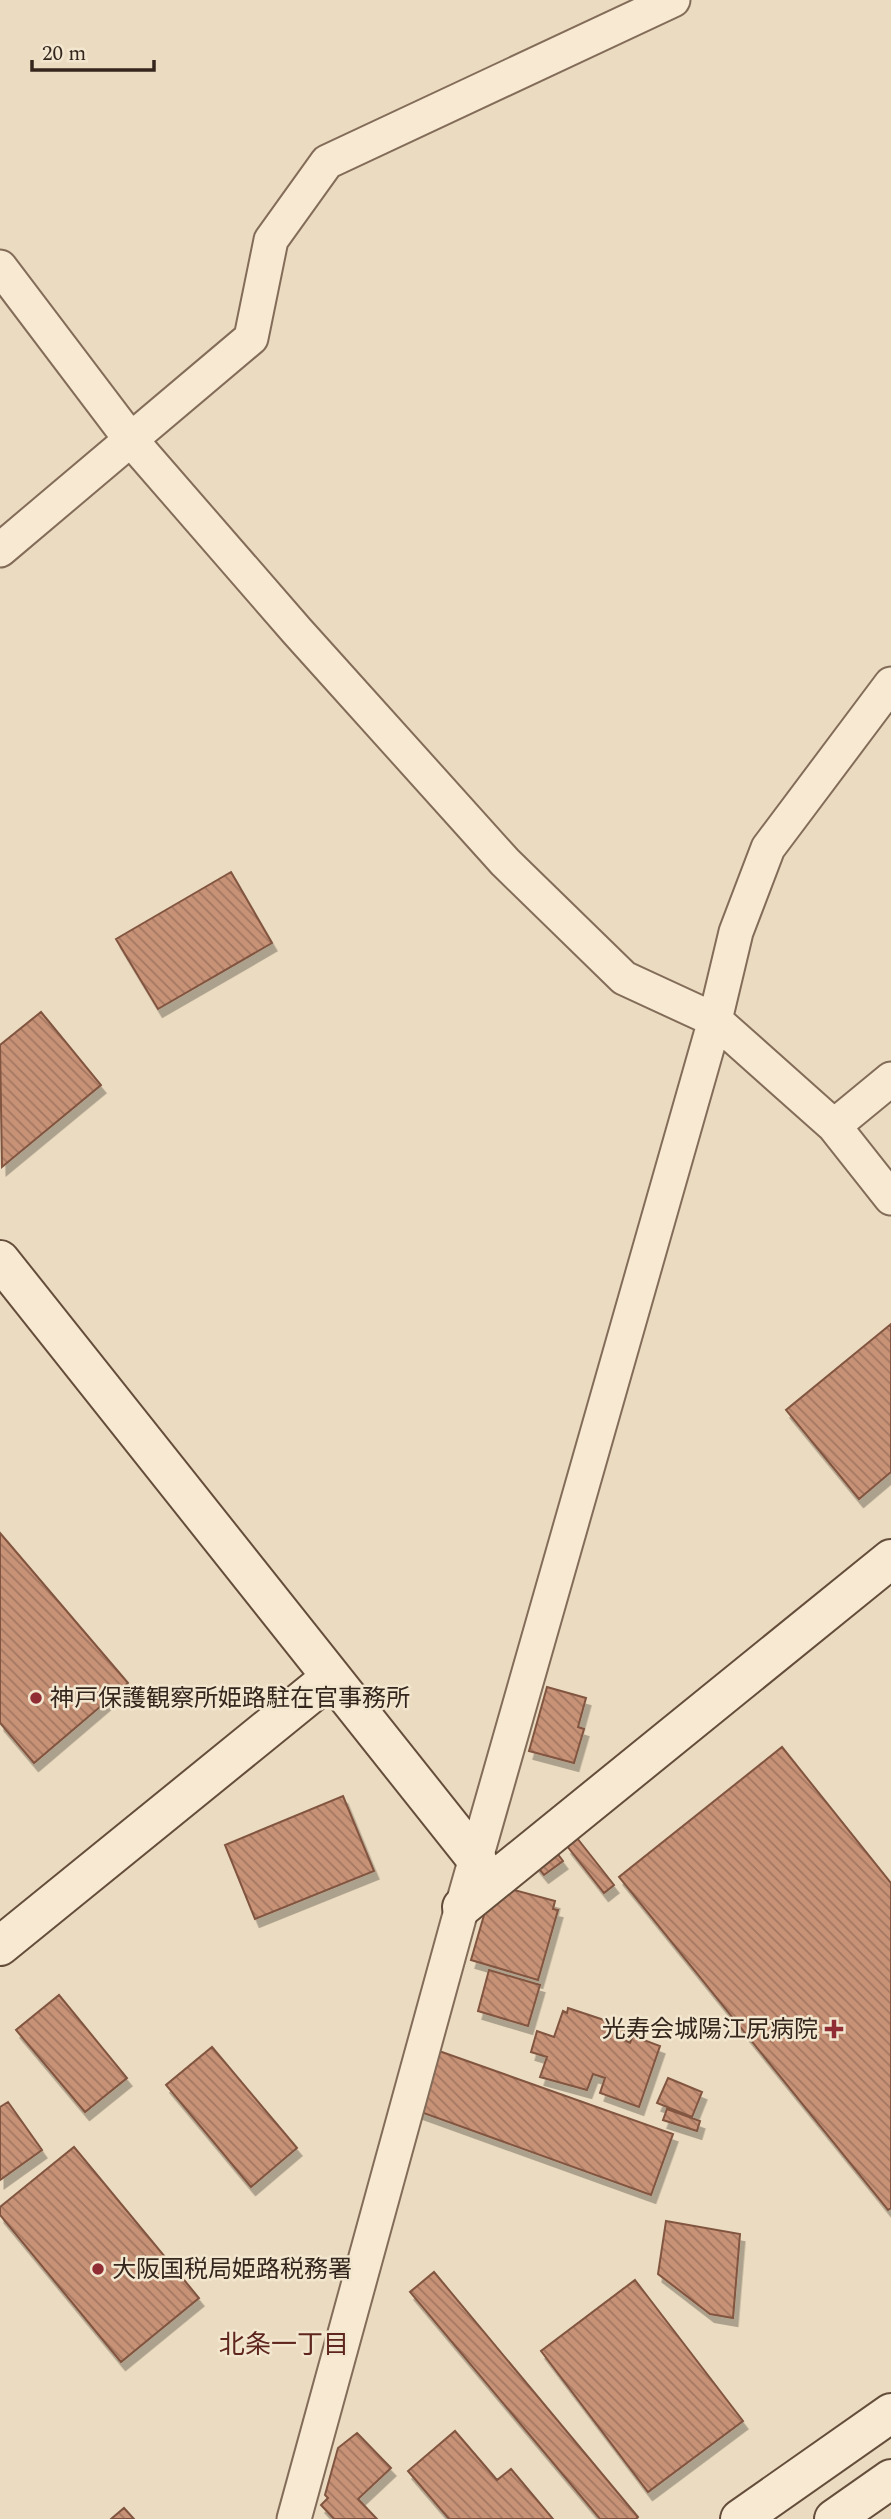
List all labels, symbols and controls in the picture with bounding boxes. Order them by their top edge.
scale bar [32,28,154,72]
text: 20 m [42,38,86,70]
place label: 神戸保護観察所姫路駐在官事務所 [50,1681,410,1717]
marker: 神戸保護観察所姫路駐在官事務所 [28,1690,44,1706]
place label: 光寿会城陽江尻病院 [602,2012,818,2048]
marker: 光寿会城陽江尻病院 [824,2019,844,2039]
place label: 大阪国税局姫路税務署 [112,2252,352,2288]
marker: 大阪国税局姫路税務署 [90,2261,106,2277]
district label: 北条一丁目 [219,2325,349,2365]

